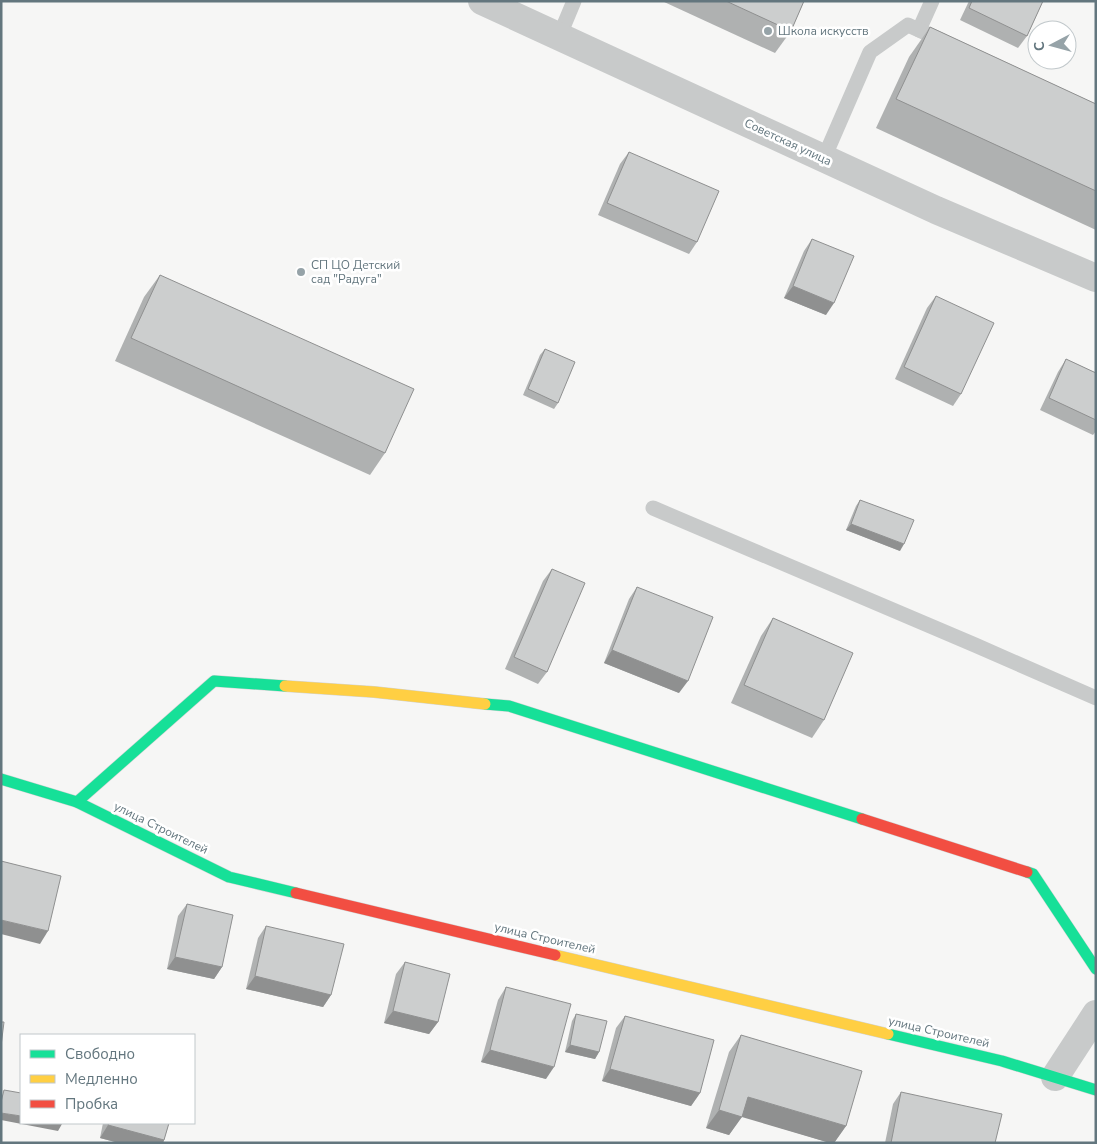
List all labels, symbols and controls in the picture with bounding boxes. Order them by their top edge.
north arrow [1027,20,1077,70]
place label: Школа искусств [778,23,869,39]
marker: Школа искусств [762,25,774,37]
text: С [1030,40,1050,52]
street label: Советская улица [742,115,834,169]
place label: СП ЦО Детский сад "Радуга" [311,257,400,287]
marker: СП ЦО Детский сад "Радуга" [295,266,307,278]
street label: улица Строителей [111,798,211,858]
street label: улица Строителей [493,919,597,957]
street label: улица Строителей [887,1013,991,1051]
legend [20,1034,195,1124]
text: Свободно [65,1044,135,1064]
text: Медленно [65,1069,138,1089]
text: Пробка [65,1094,118,1114]

